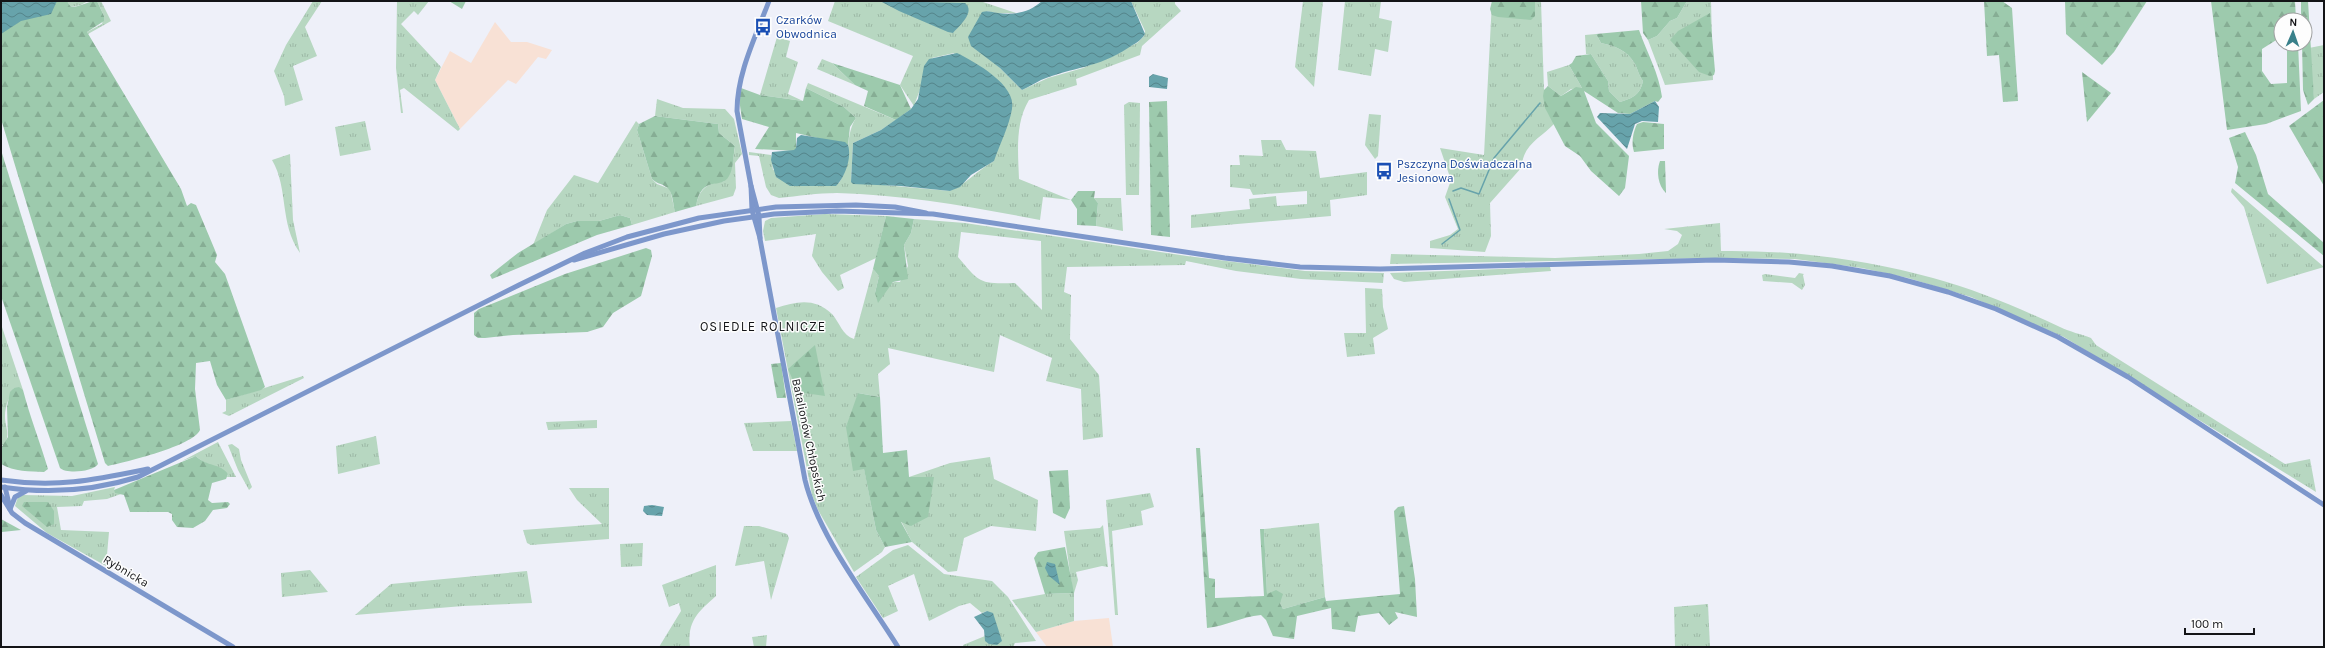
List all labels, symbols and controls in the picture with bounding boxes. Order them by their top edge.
north arrow [2273,12,2313,52]
place label: Czarków Obwodnica [776,13,837,41]
text: N [2289,16,2298,29]
bus stop icon: Czarków Obwodnica [753,17,773,37]
place label: Pszczyna Doświadczalna Jesionowa [1397,157,1532,185]
bus stop icon: Pszczyna Doświadczalna Jesionowa [1374,161,1394,181]
district label: OSIEDLE ROLNICZE [700,319,826,334]
street label: Batalionów Chłopskich [789,377,829,503]
street label: Rybnicka [101,552,151,590]
scale bar [2185,610,2254,636]
text: 100 m [2191,617,2223,631]

